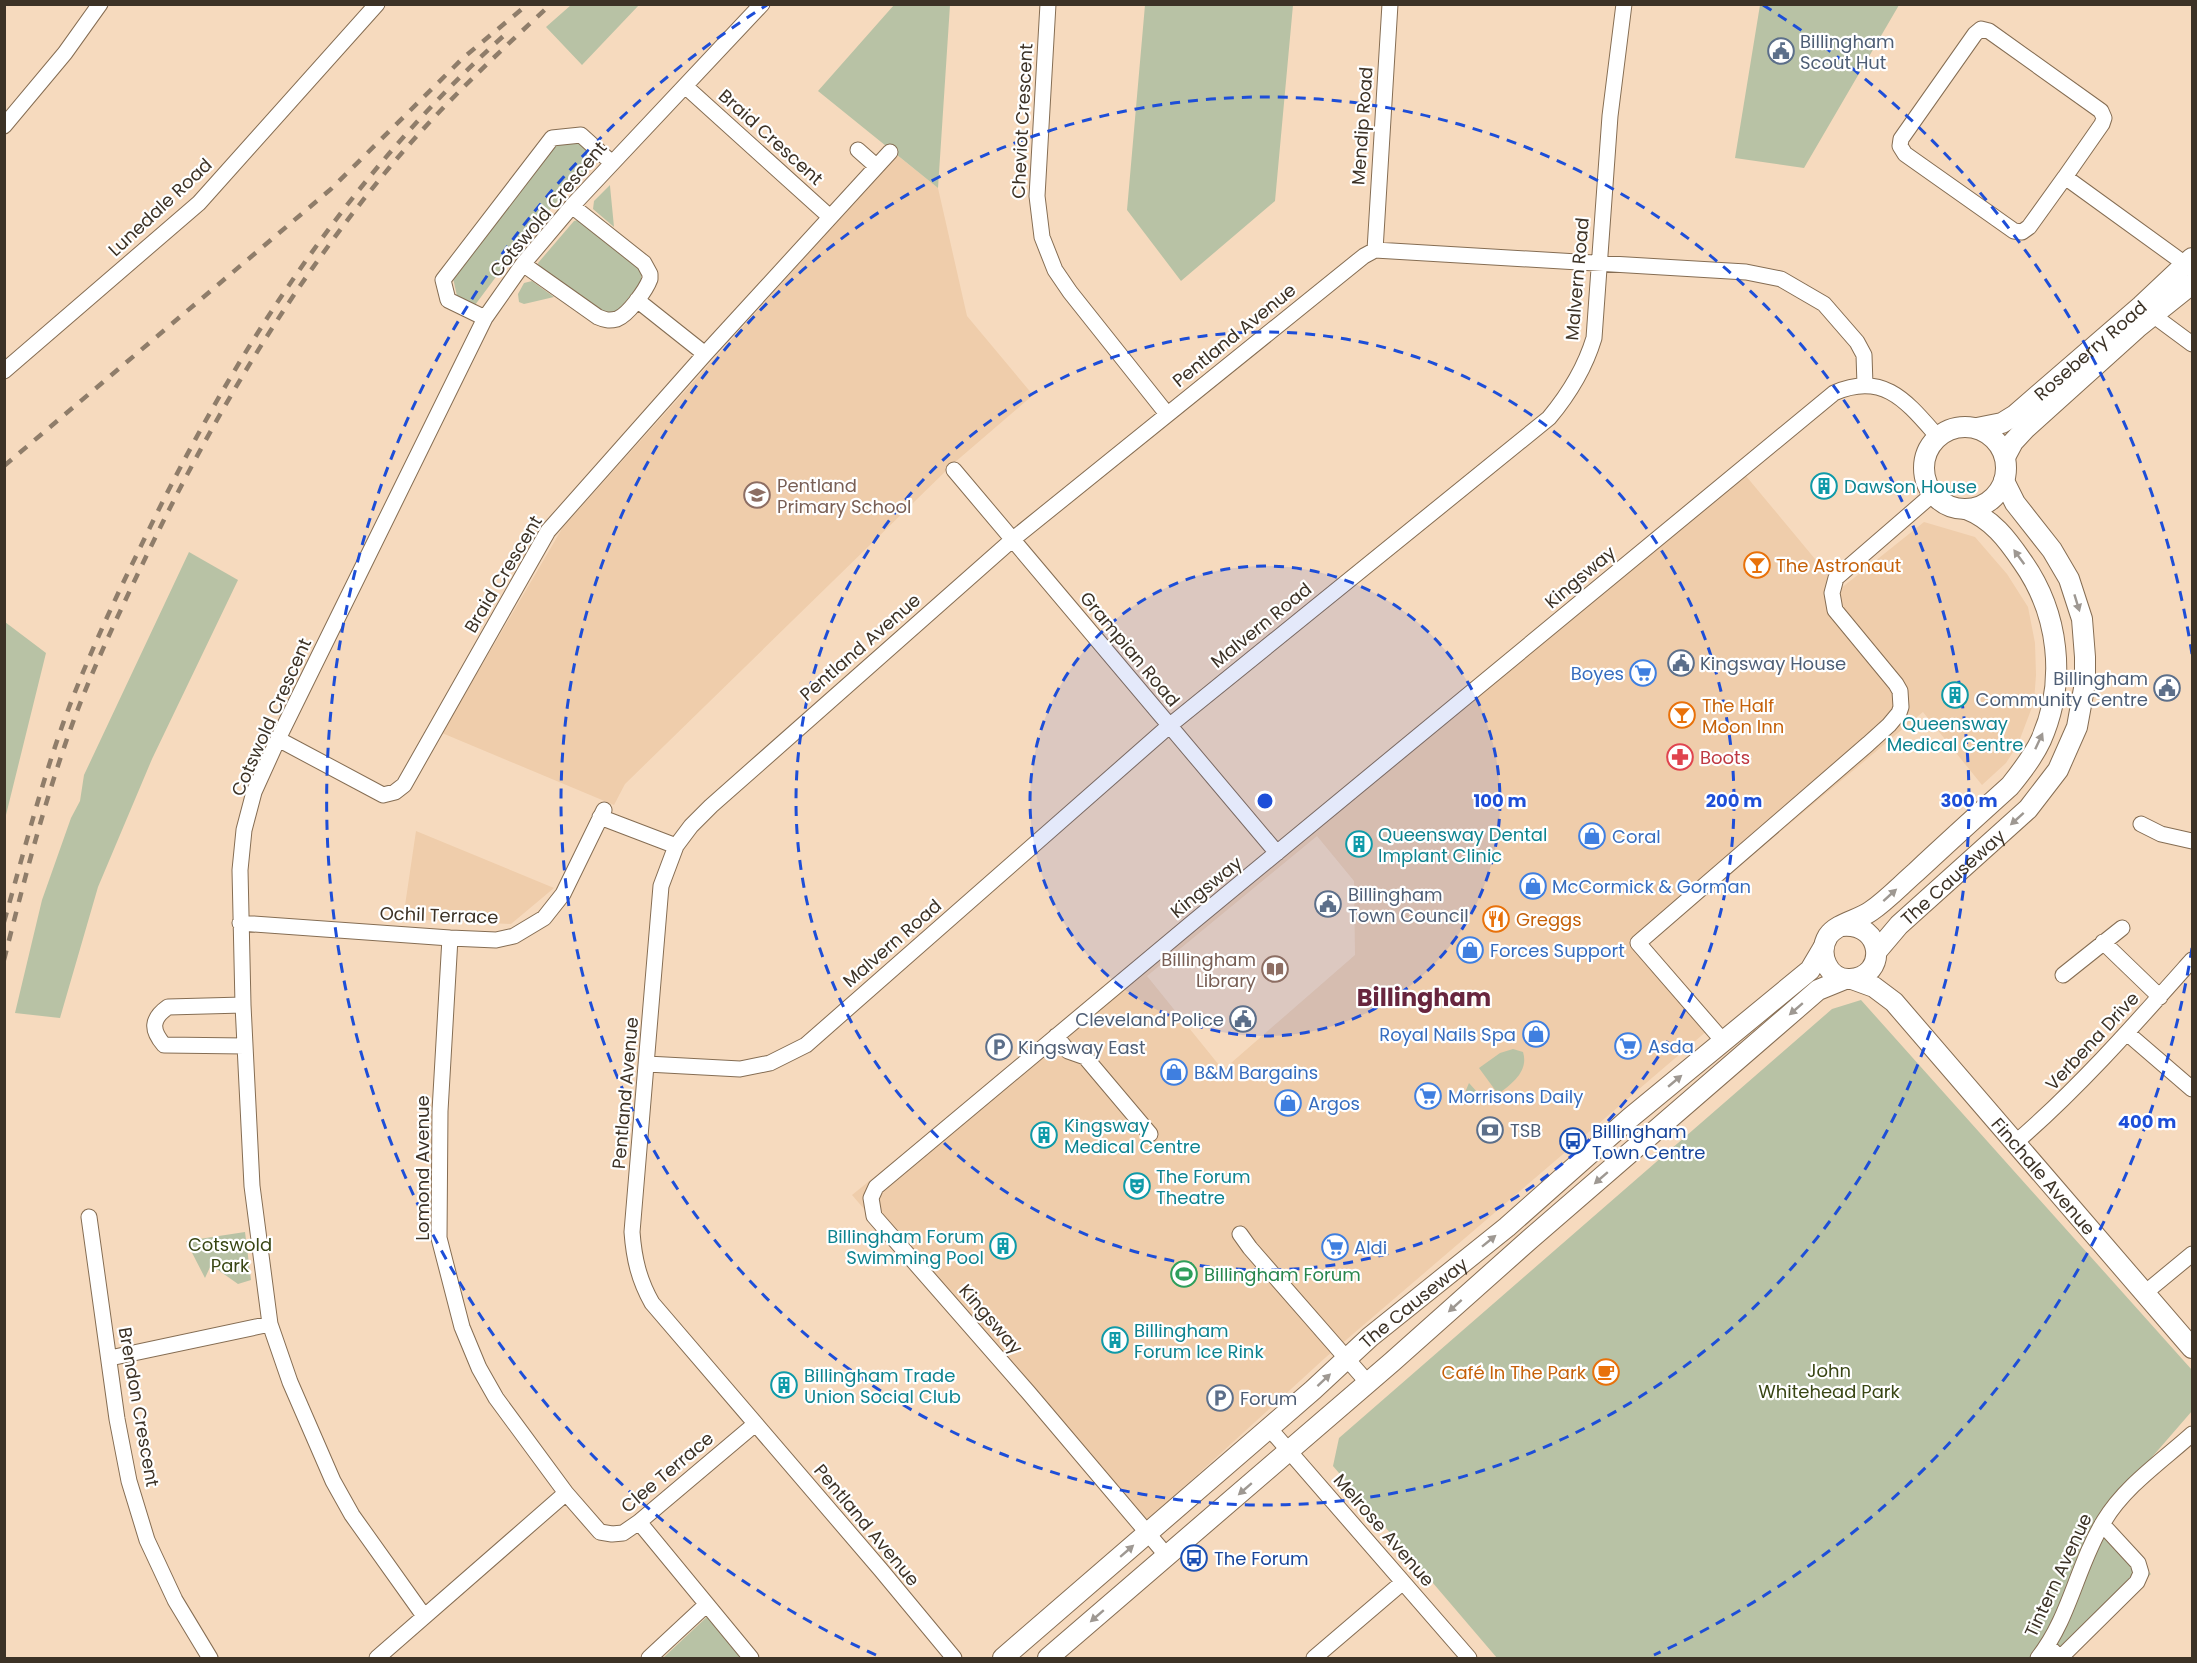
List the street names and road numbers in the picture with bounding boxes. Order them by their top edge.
street label: Cheviot Crescent [1005,43,1039,199]
street label: Mendip Road [1345,66,1379,186]
street label: Braid Crescent [713,83,829,191]
street label: Cotswold Crescent [484,136,612,282]
street label: Lunedale Road [103,152,217,262]
street label: Malvern Road [1559,217,1595,341]
street label: Pentland Avenue [1167,277,1301,393]
street label: Roseberry Road [2028,294,2152,406]
street label: Braid Crescent [458,511,548,637]
street label: Kingsway [1539,540,1621,614]
street label: Malvern Road [1205,577,1317,673]
street label: Grampian Road [1074,586,1186,712]
street label: Pentland Avenue [794,588,926,706]
street label: Cotswold Crescent [225,634,317,800]
street label: The Causeway [1895,823,2010,930]
street label: Kingsway [1165,850,1247,924]
street label: Malvern Road [837,893,947,993]
street label: Ochil Terrace [379,900,499,930]
street label: Verbena Drive [2040,986,2144,1096]
street label: Pentland Avenue [606,1016,644,1170]
street label: Lomond Avenue [410,1095,435,1241]
street label: Finchale Avenue [1986,1112,2102,1240]
street label: The Causeway [1354,1251,1473,1354]
street label: Kingsway [954,1279,1028,1359]
street label: Brendon Crescent [113,1325,165,1489]
street label: Clee Terrace [615,1426,719,1518]
street label: Pentland Avenue [808,1459,926,1591]
street label: Melrose Avenue [1328,1468,1440,1592]
street label: Tintern Avenue [2018,1509,2098,1641]

